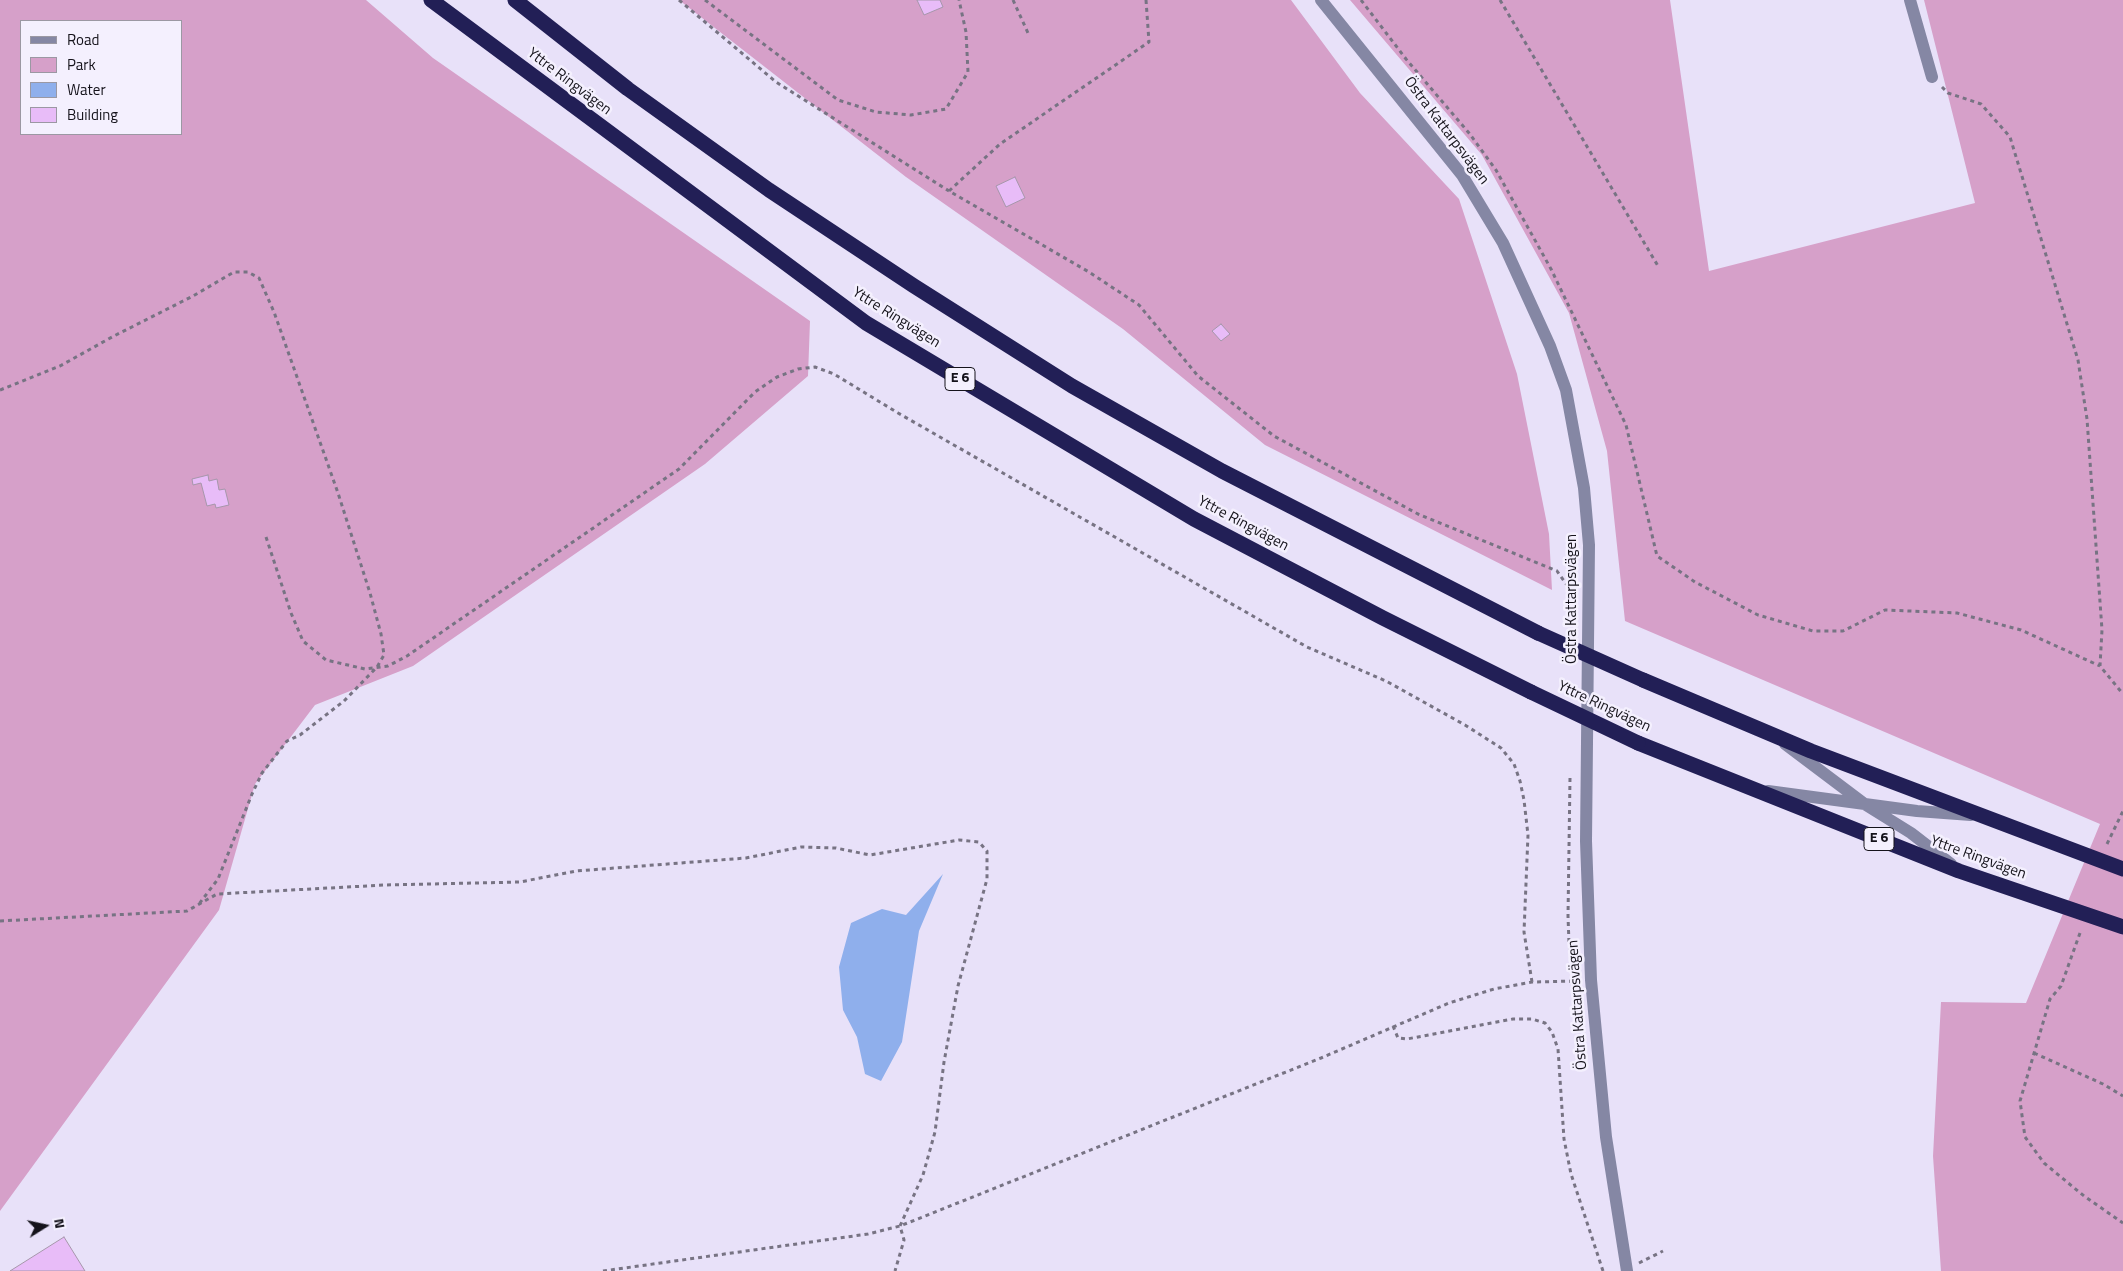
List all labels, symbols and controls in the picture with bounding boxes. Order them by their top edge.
legend [20,20,182,135]
text: Road [67,28,99,51]
street label: Yttre Ringvägen [523,45,615,119]
text: Park [67,53,96,76]
street label: Östra Kattarpsvägen [1400,74,1492,188]
text: Water [67,78,106,101]
text: Building [67,103,118,126]
street label: Yttre Ringvägen [849,284,943,352]
road number: E 6 [945,368,975,390]
street label: Yttre Ringvägen [1194,492,1292,556]
street label: Östra Kattarpsvägen [1563,534,1581,664]
street label: Yttre Ringvägen [1555,678,1653,736]
road number: E 6 [1864,828,1894,851]
street label: Yttre Ringvägen [1928,832,2028,884]
street label: Östra Kattarpsvägen [1564,939,1592,1071]
north arrow [20,1201,70,1251]
text: N [49,1217,71,1230]

